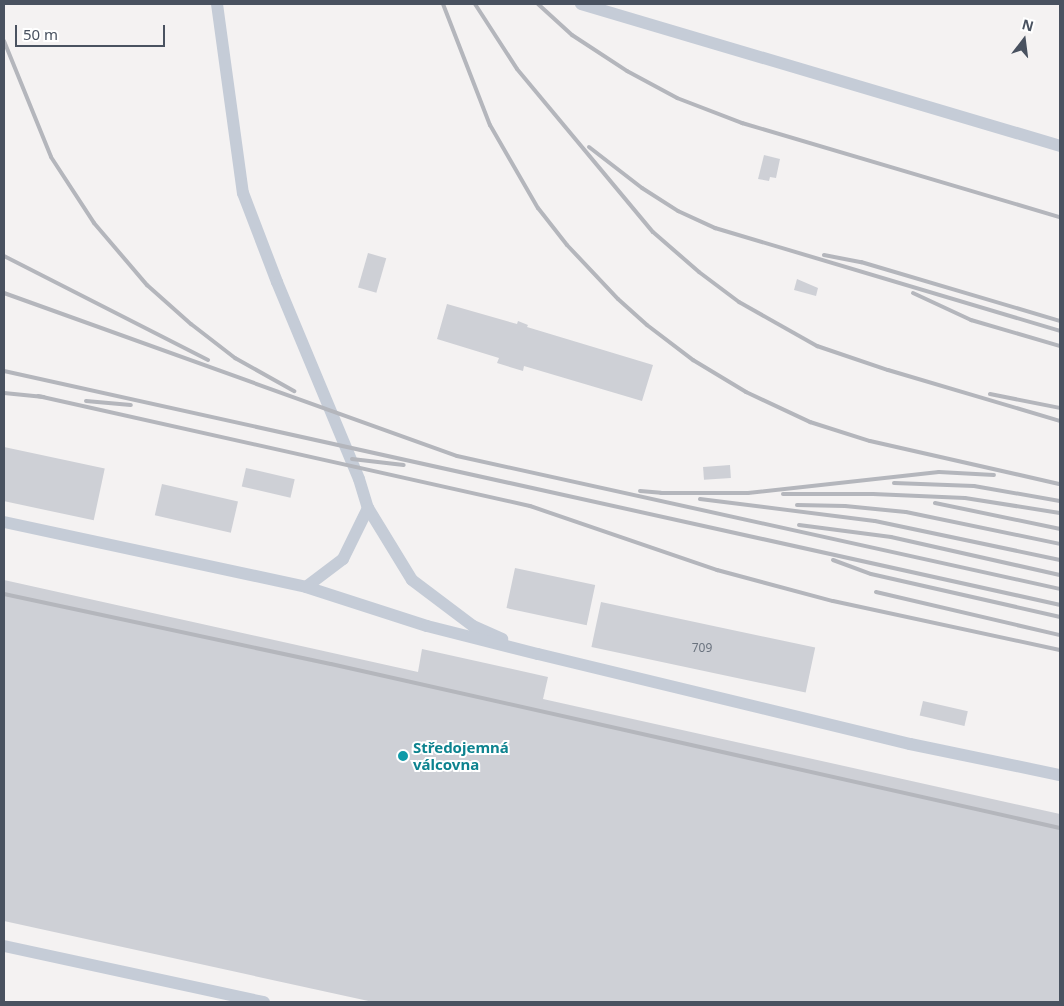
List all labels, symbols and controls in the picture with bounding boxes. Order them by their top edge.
text: N [1020,14,1036,36]
scale bar [18,15,168,47]
north arrow [999,15,1049,65]
text: 50 m [23,24,58,44]
house number: 709 [692,641,712,655]
place label: Středojemná válcovna [413,738,509,773]
marker: Středojemná válcovna [397,750,409,762]

